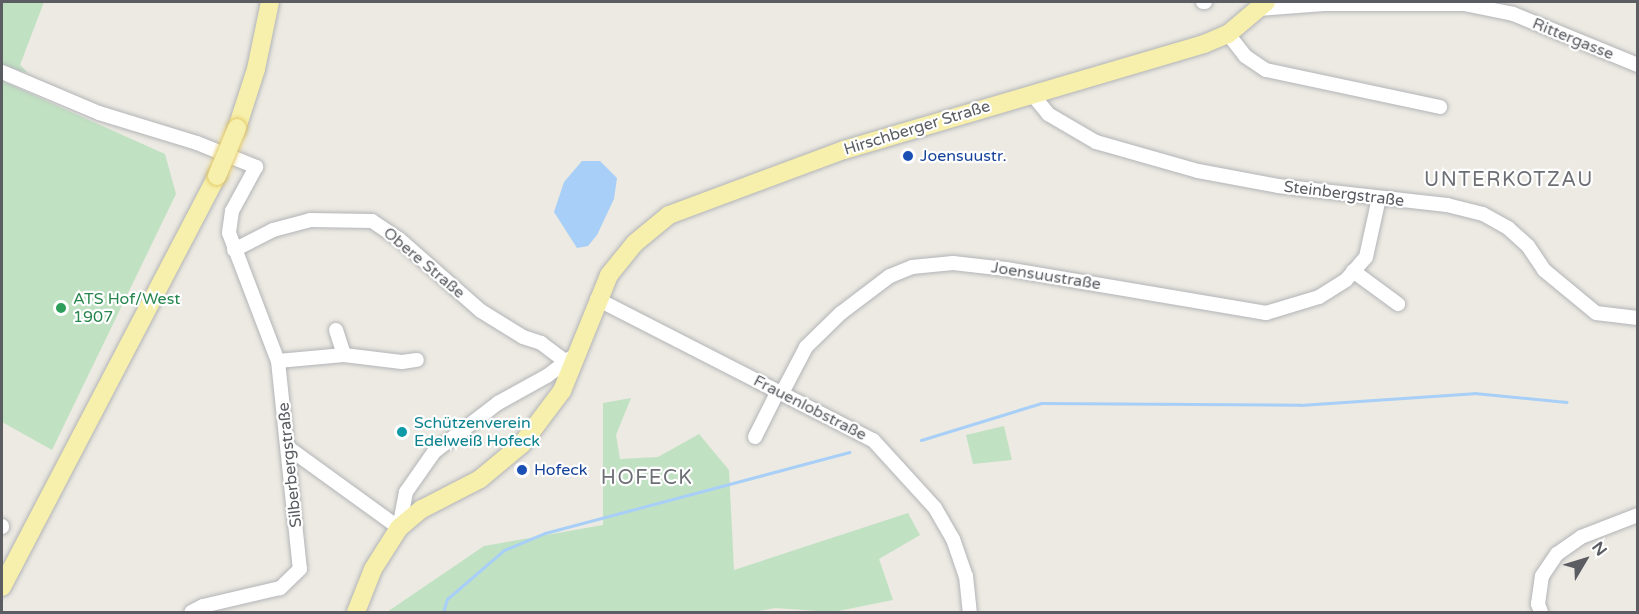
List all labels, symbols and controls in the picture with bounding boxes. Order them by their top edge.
street label: Rittergasse [1530,14,1616,64]
street label: Hirschberger Straße [842,97,992,159]
place label: Joensuustr. [920,146,1007,166]
marker: Joensuustr. [901,149,915,163]
district label: UNTERKOTZAU [1424,168,1594,192]
street label: Steinbergstraße [1283,177,1405,211]
street label: Obere Straße [379,223,469,303]
street label: Joensuustraße [990,258,1102,294]
place label: ATS Hof/West 1907 [73,289,180,327]
marker: ATS Hof/West 1907 [54,301,68,315]
street label: Frauenlobstraße [750,371,870,445]
street label: Silberbergstraße [274,401,306,529]
place label: Schützenverein Edelweiß Hofeck [414,413,540,451]
marker: Schützenverein Edelweiß Hofeck [395,425,409,439]
place label: Hofeck [534,460,587,480]
marker: Hofeck [515,463,529,477]
district label: HOFECK [601,466,693,490]
north arrow [1555,530,1615,590]
text: N [1587,538,1611,560]

